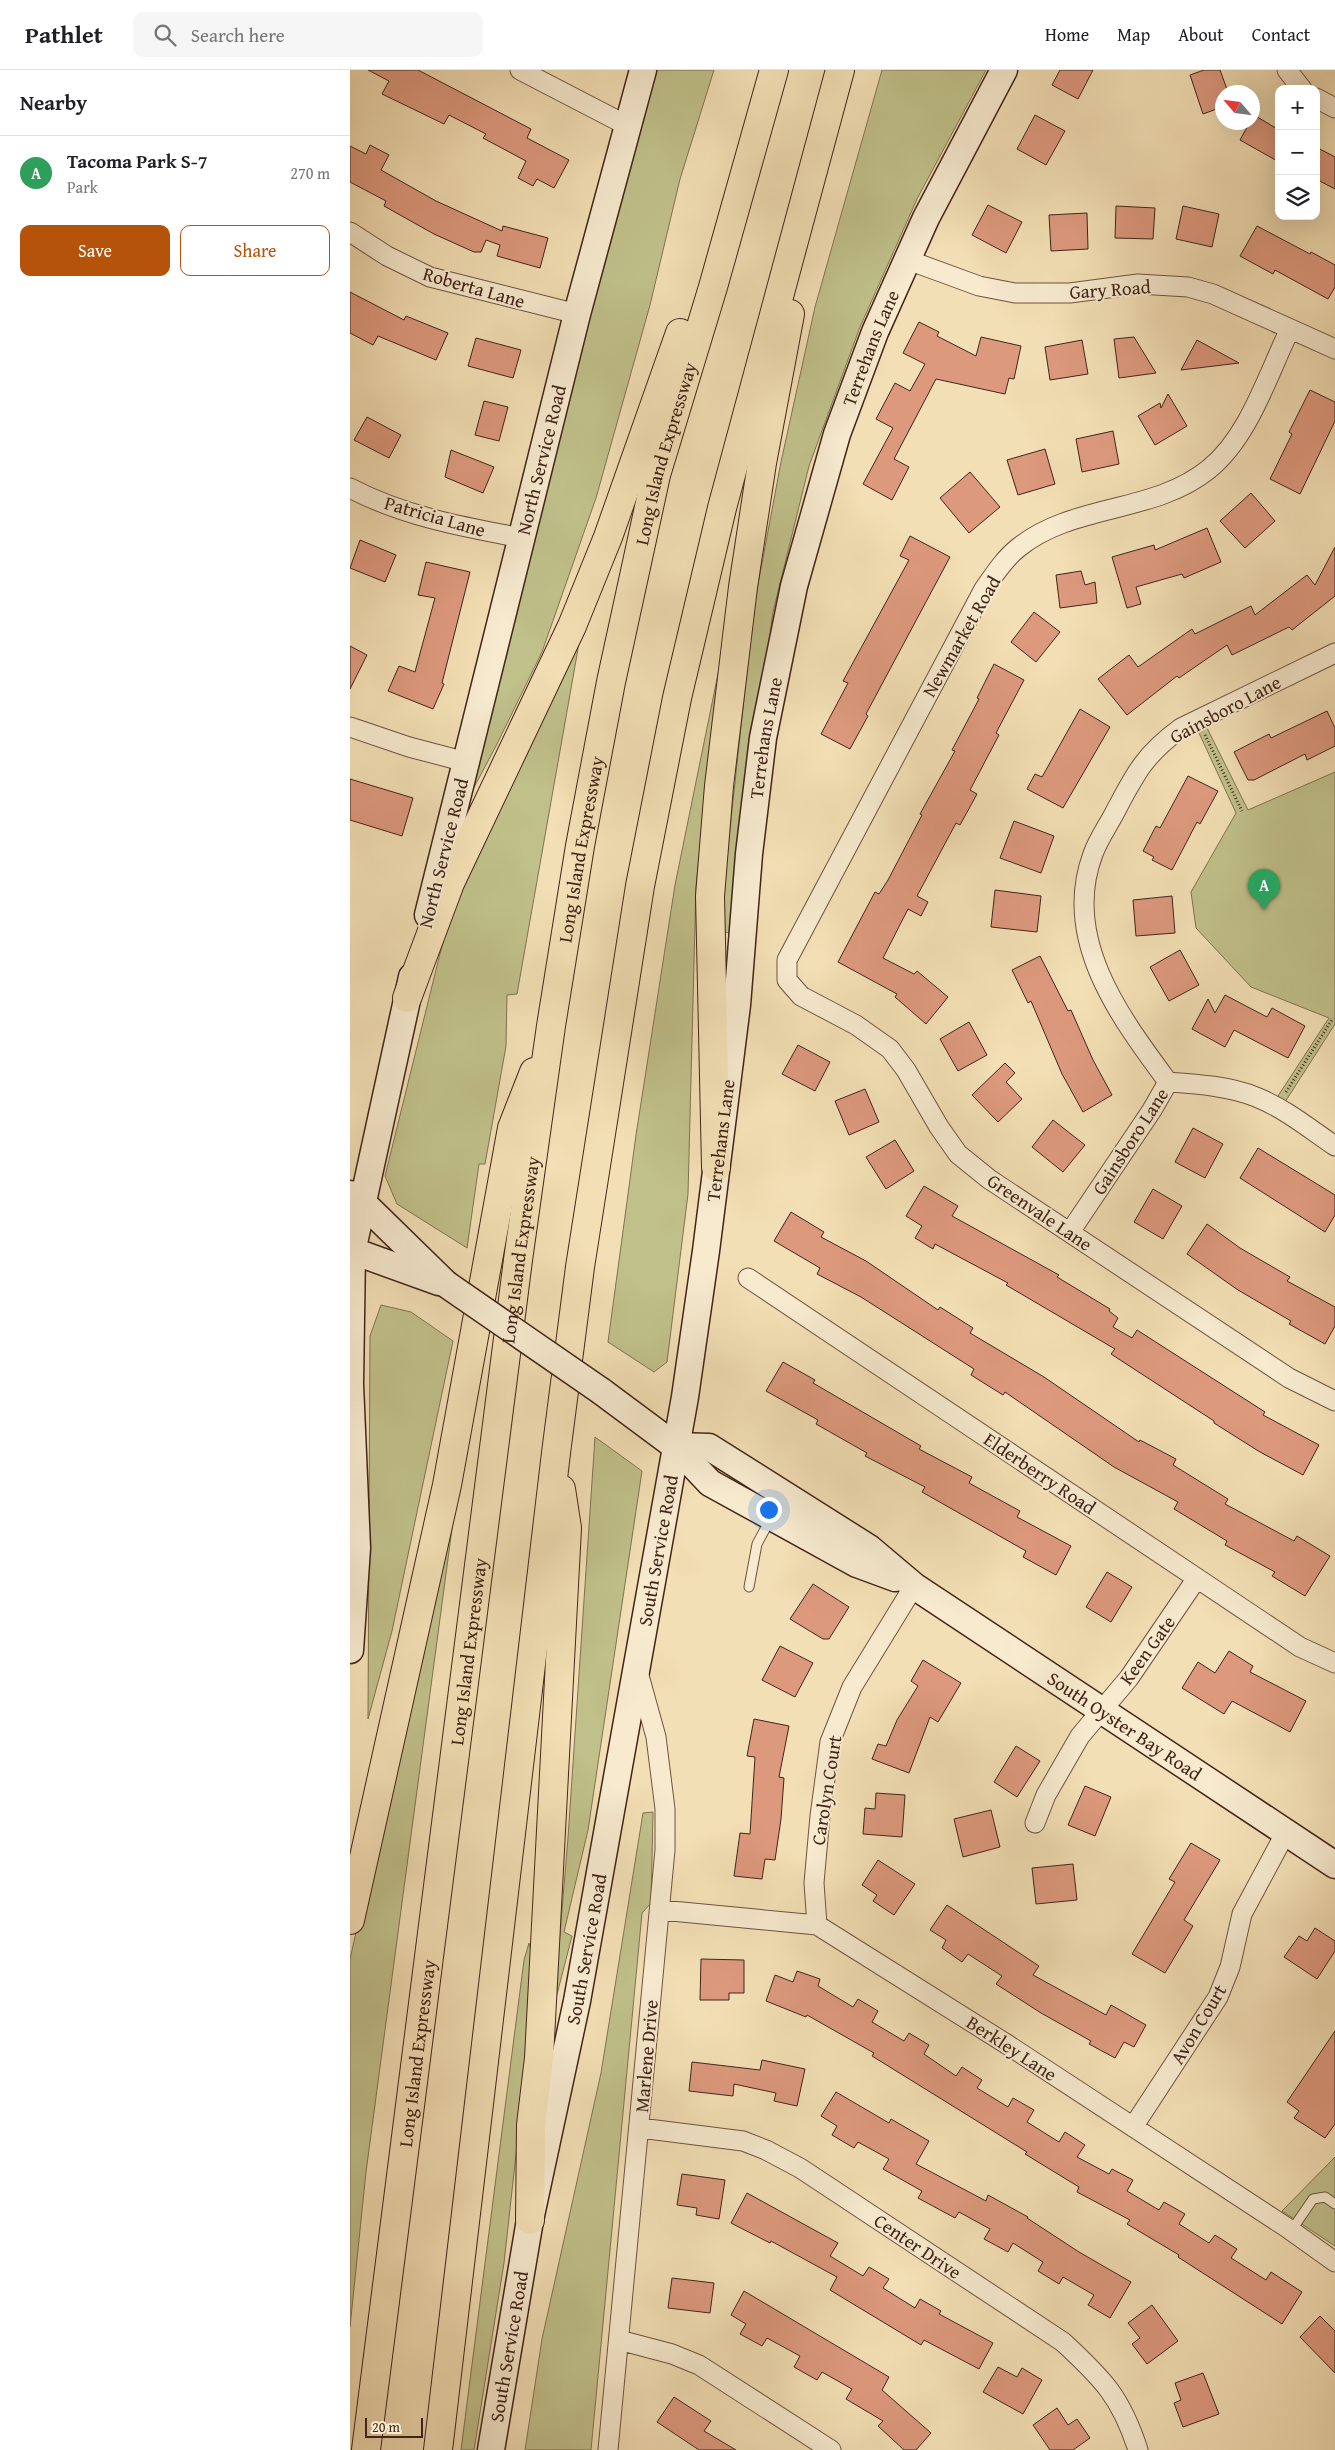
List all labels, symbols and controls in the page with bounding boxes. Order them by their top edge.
search box [133,12,483,57]
text: Pathlet [25,17,103,52]
icon: search [151,21,179,49]
text: Search here [191,21,285,49]
text: Home [1045,21,1089,48]
text: Map [1117,21,1150,48]
text: About [1178,21,1224,48]
text: Contact [1252,21,1310,48]
north arrow [1215,85,1260,130]
map controls [1275,85,1320,220]
button: + [1275,85,1320,130]
text: Nearby [20,87,87,118]
button: − [1275,130,1320,175]
text: Tacoma Park S-7 [67,147,207,175]
text: A [31,161,41,185]
text: 270 m [290,161,330,185]
text: Park [67,175,98,199]
button: layers [1275,175,1320,220]
button: Save [20,225,170,276]
button: Share [180,225,330,276]
street label: Roberta Lane [420,259,528,315]
street label: Gary Road [1068,272,1152,306]
street label: Terrehans Lane [835,285,906,410]
street label: Long Island Expressway [627,358,704,548]
street label: North Service Road [509,381,573,538]
street label: Patricia Lane [381,488,489,544]
street label: Newmarket Road [915,569,1008,702]
street label: Gainsboro Lane [1164,668,1286,750]
street label: Terrehans Lane [742,674,789,800]
street label: Long Island Expressway [551,753,611,945]
street label: North Service Road [411,774,475,931]
pin: A [1248,869,1280,910]
street label: Terrehans Lane [698,1077,742,1203]
street label: Gainsboro Lane [1085,1082,1175,1200]
street label: Long Island Expressway [493,1154,547,1345]
street label: Greenvale Lane [982,1166,1098,1258]
street label: Elderberry Road [978,1425,1102,1521]
street label: South Service Road [630,1472,685,1628]
your location [756,1497,782,1523]
street label: Long Island Expressway [442,1556,494,1747]
street label: Keen Gate [1112,1609,1182,1690]
street label: South Oyster Bay Road [1042,1664,1208,1788]
street label: Carolyn Court [803,1733,849,1847]
street label: South Service Road [558,1870,614,2027]
street label: Long Island Expressway [391,1957,443,2149]
street label: Avon Court [1163,1978,1233,2069]
street label: Marlene Drive [627,1998,665,2114]
street label: Berkley Lane [961,2008,1063,2088]
street label: Center Drive [869,2206,967,2286]
street label: South Service Road [482,2268,535,2424]
scale bar [365,2415,422,2438]
text: 20 m [372,2417,400,2437]

